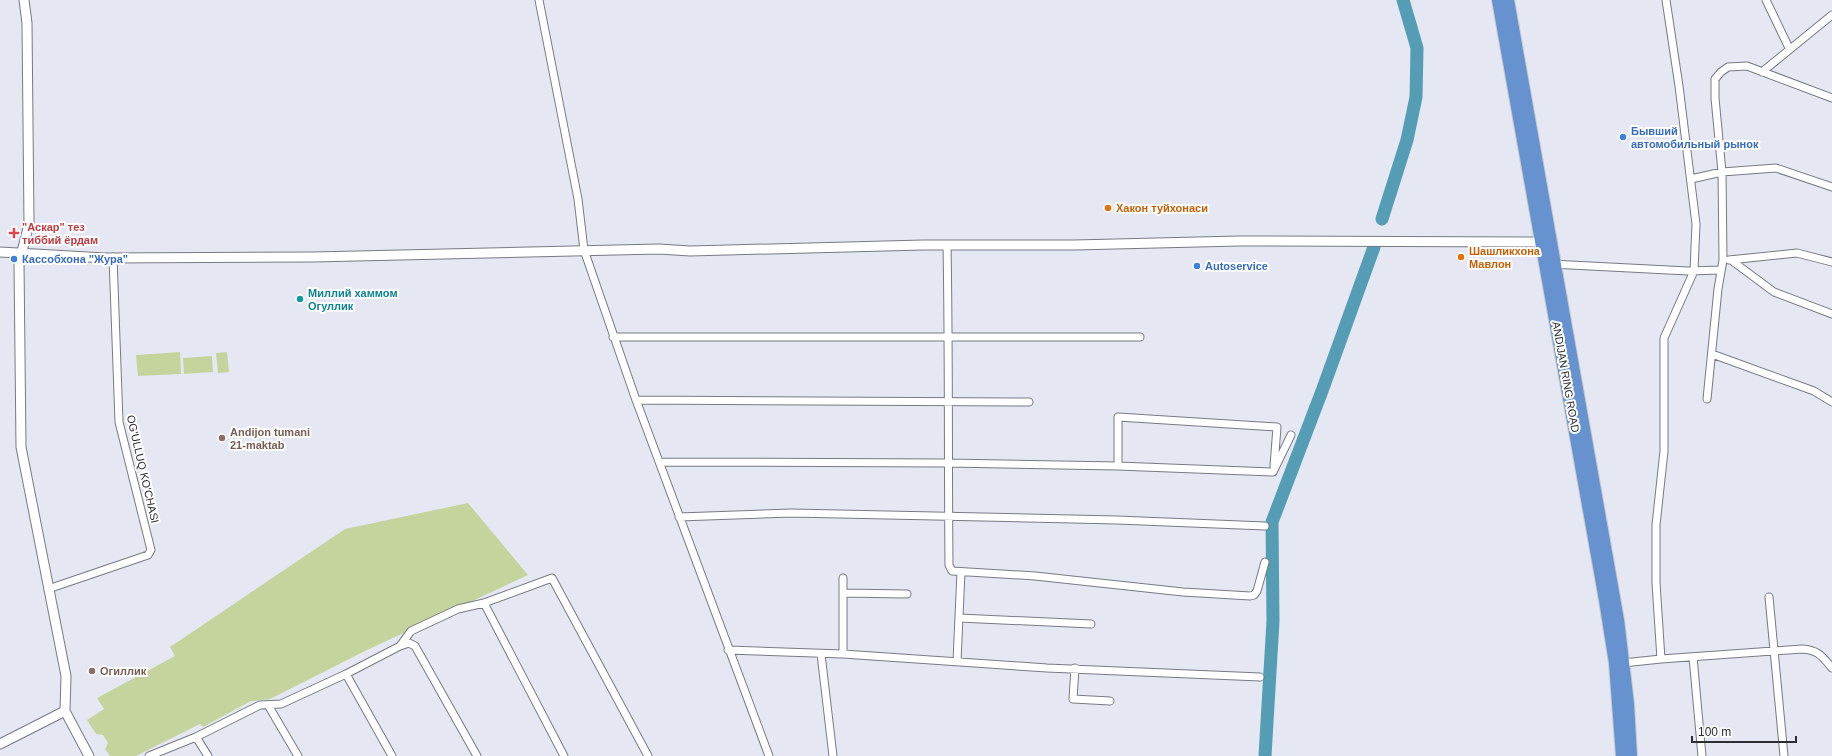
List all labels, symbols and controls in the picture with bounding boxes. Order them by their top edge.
place label: Бывший автомобильный рынок [1631,125,1759,150]
marker: Бывший автомобильный рынок [1618,132,1628,142]
place label: Хакон туйхонаси [1116,202,1208,214]
marker: Хакон туйхонаси [1103,203,1113,213]
place label: "Аскар" тез тиббий ёрдам [22,221,98,246]
marker: "Аскар" тез тиббий ёрдам [9,228,19,238]
place label: Шашликхона Мавлон [1469,245,1541,270]
marker: Шашликхона Мавлон [1456,252,1466,262]
place label: Кассобхона "Жура" [22,253,128,265]
marker: Кассобхона "Жура" [9,254,19,264]
place label: Autoservice [1205,260,1268,272]
marker: Autoservice [1192,261,1202,271]
place label: Миллий хаммом Огуллик [308,287,398,312]
marker: Миллий хаммом Огуллик [295,294,305,304]
street label: ANDIJAN RING ROAD [1550,321,1582,433]
street label: OG'ULLUQ KO'CHASI [125,414,161,524]
place label: Andijon tumani 21-maktab [230,426,310,451]
marker: Andijon tumani 21-maktab [217,433,227,443]
place label: Огиллик [100,665,147,677]
marker: Огиллик [87,666,97,676]
scale bar [1692,718,1796,744]
text: 100 m [1698,725,1731,739]

